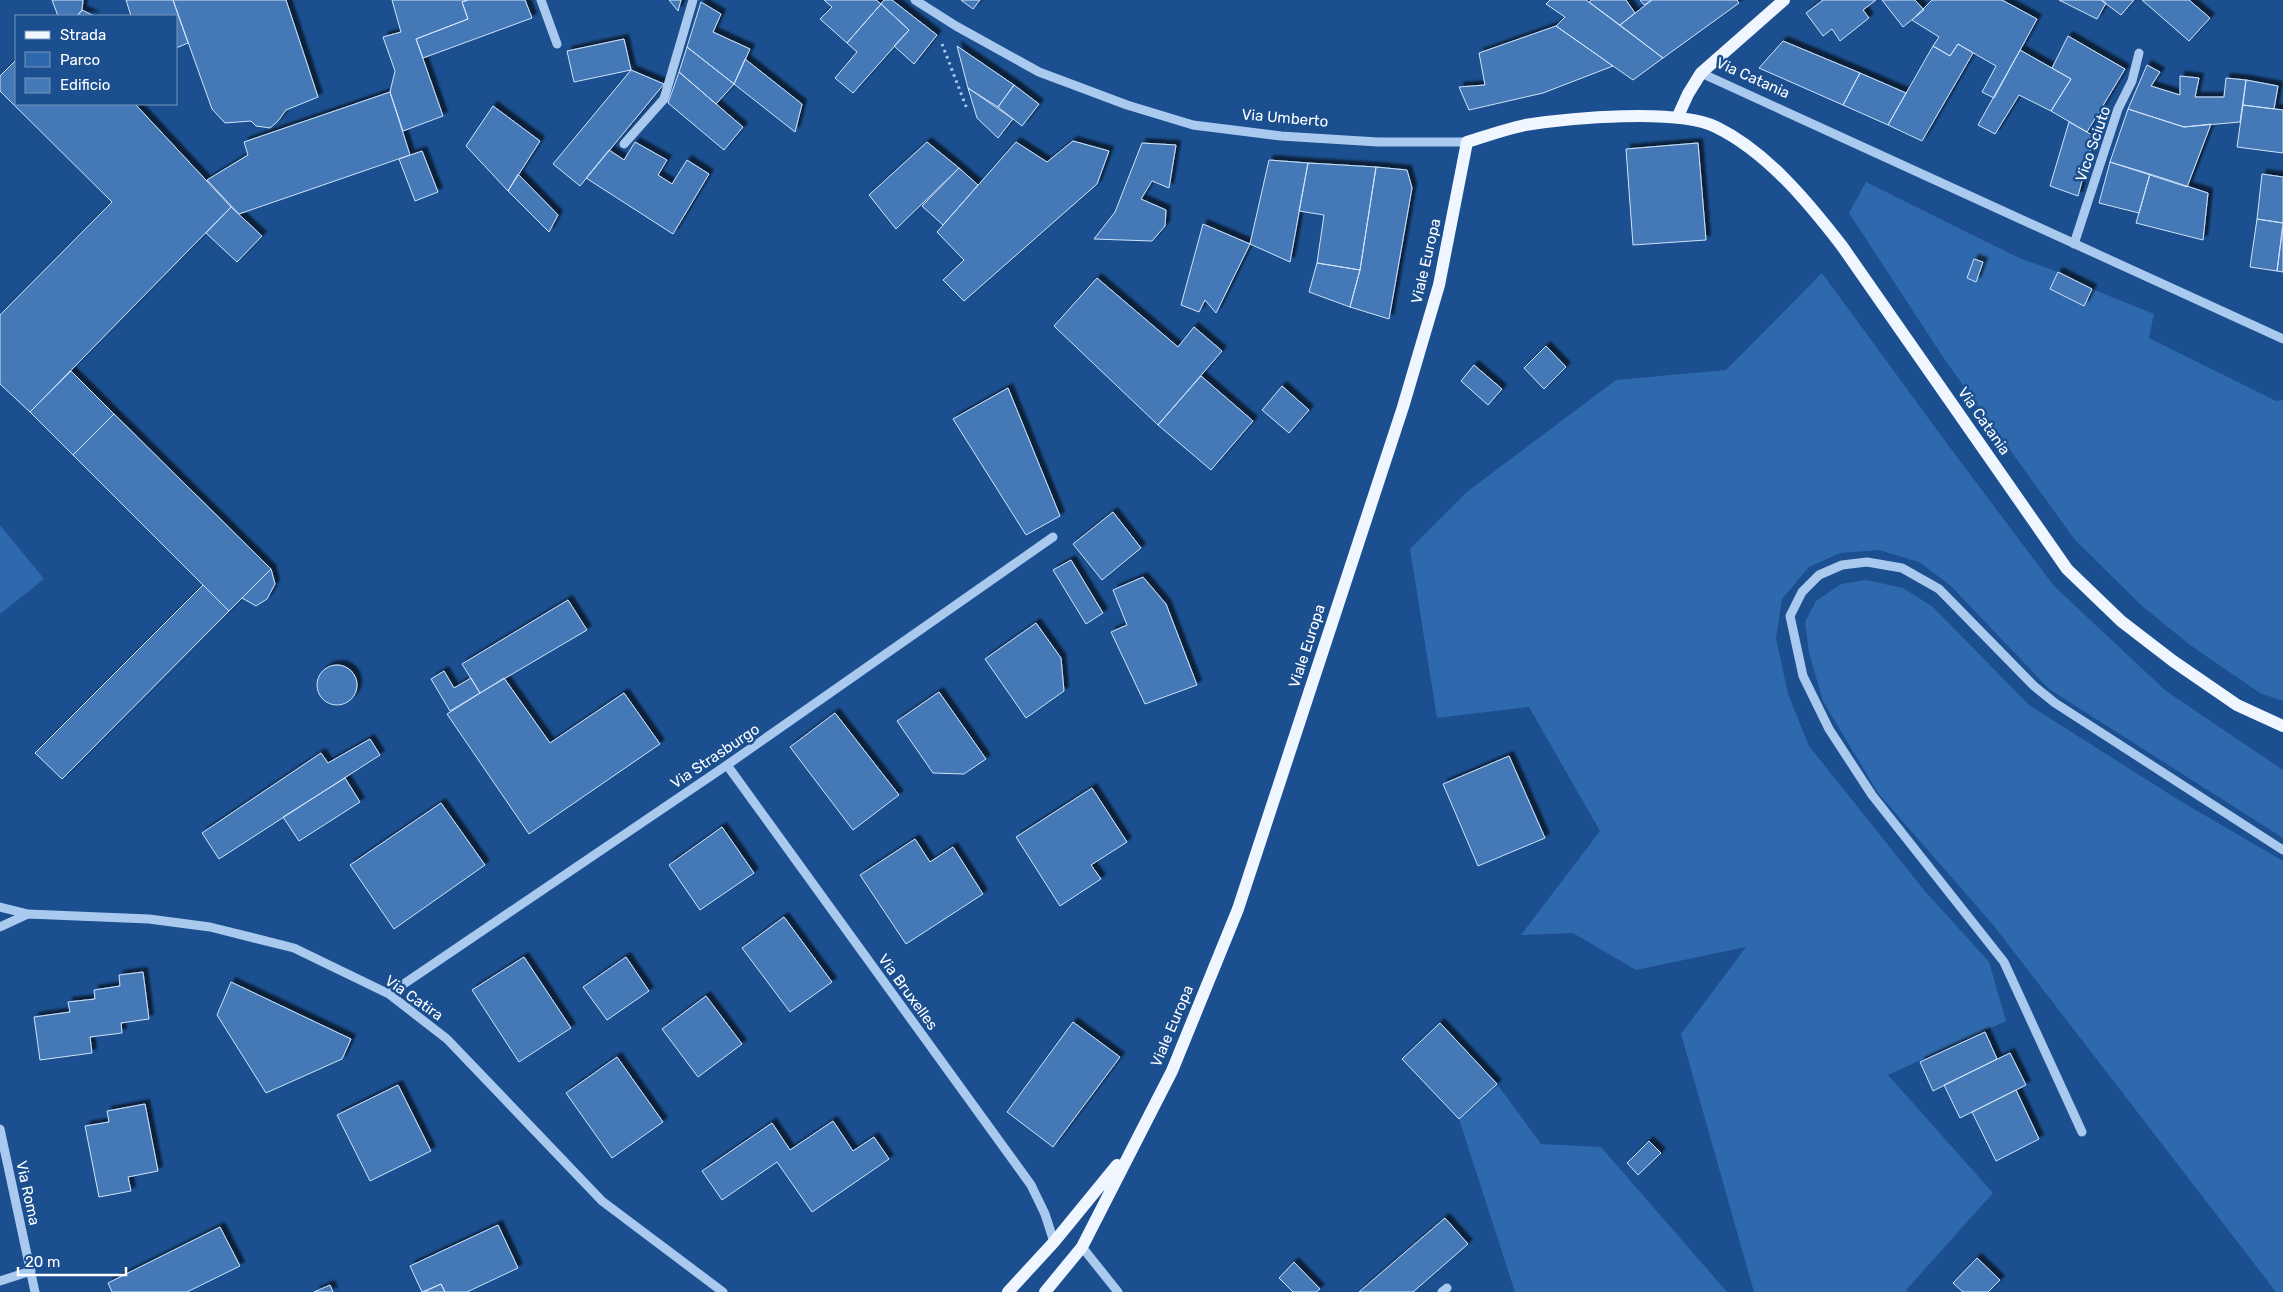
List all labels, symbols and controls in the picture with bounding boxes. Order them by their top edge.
legend [15,15,178,105]
text: Strada [60,26,106,44]
text: Parco [60,51,100,69]
street label: Via Catania [1713,54,1793,102]
text: Edificio [60,76,110,94]
street label: Vico Sciuto [2072,104,2114,184]
street label: Via Umberto [1241,105,1329,131]
street label: Viale Europa [1407,217,1445,305]
street label: Via Catania [1954,384,2014,458]
street label: Viale Europa [1285,602,1329,690]
street label: Via Strasburgo [667,720,763,792]
street label: Via Bruxelles [874,950,942,1034]
street label: Via Catira [381,971,447,1025]
street label: Viale Europa [1147,983,1197,1069]
street label: Via Roma [12,1159,44,1227]
scale bar [18,1244,125,1276]
text: 20 m [25,1253,60,1271]

